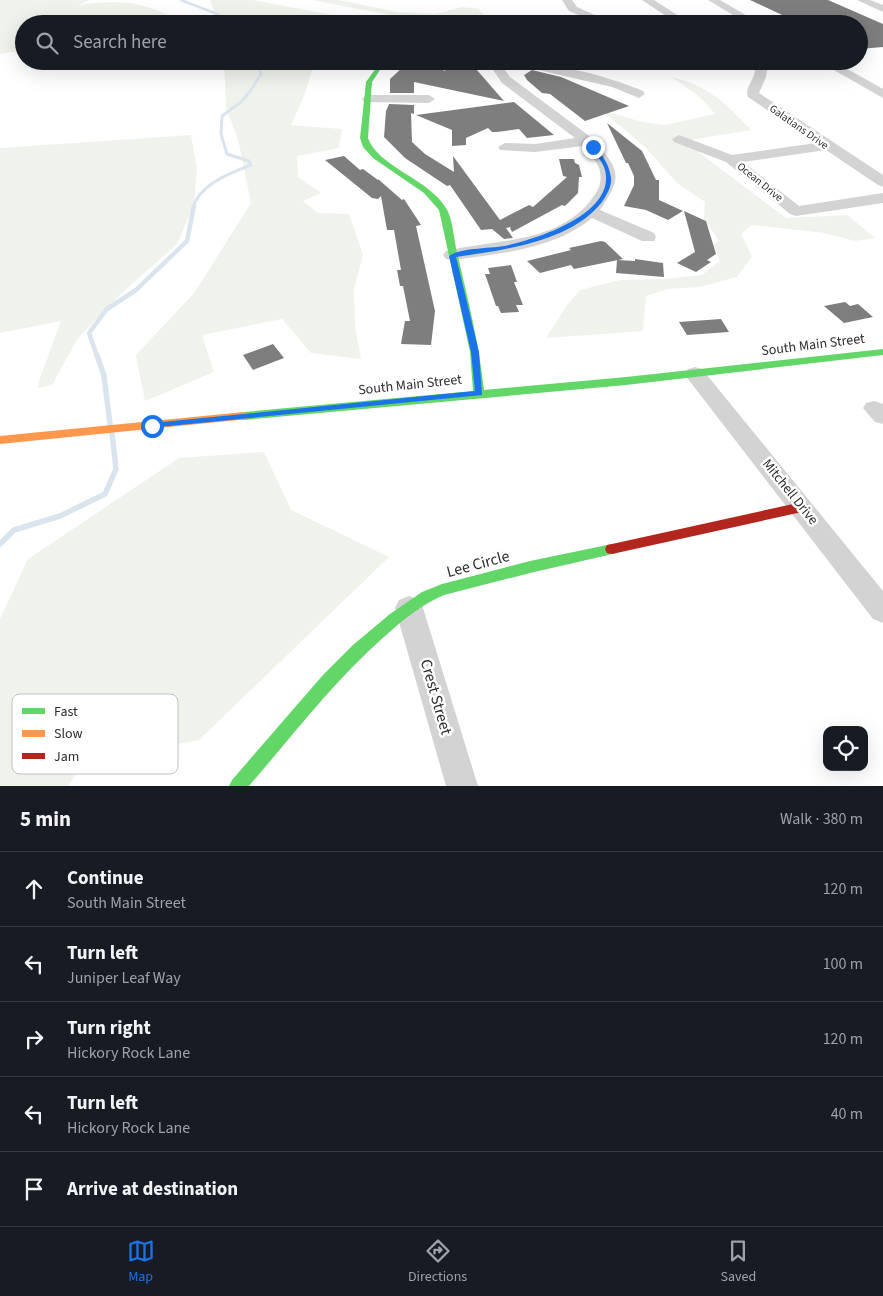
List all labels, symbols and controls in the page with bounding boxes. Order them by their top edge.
search box [15,15,868,70]
icon: search [33,29,61,57]
text: Search here [73,29,167,56]
street label: Galatians Drive [766,101,832,153]
route end [582,136,605,159]
street label: Ocean Drive [734,159,787,205]
street label: South Main Street [760,329,866,361]
street label: South Main Street [357,370,463,400]
route start [141,415,164,438]
street label: Mitchell Drive [757,455,823,529]
street label: Lee Circle [444,545,512,583]
street label: Crest Street [415,657,457,738]
legend [12,694,178,774]
text: Fast [54,702,78,722]
text: Slow [54,724,83,744]
map controls [823,726,868,771]
button: locate [823,726,868,771]
text: Jam [54,747,79,767]
text: 5 min [20,804,71,834]
text: Walk · 380 m [780,808,863,830]
text: Continue [67,865,144,892]
icon: ahead [20,875,48,903]
text: 120 m [823,878,863,900]
text: South Main Street [67,892,186,914]
text: Turn left [67,940,138,967]
icon: left [20,950,48,978]
text: 100 m [823,953,863,975]
text: Juniper Leaf Way [67,967,181,989]
text: Turn right [67,1015,151,1042]
icon: right [20,1025,48,1053]
text: 120 m [823,1028,863,1050]
text: Hickory Rock Lane [67,1042,190,1064]
text: Turn left [67,1090,138,1117]
icon: left [20,1100,48,1128]
text: 40 m [831,1103,863,1125]
text: Hickory Rock Lane [67,1117,190,1139]
icon: arrive [20,1175,48,1203]
text: Arrive at destination [67,1176,238,1203]
tab: Map [127,1237,155,1287]
tab: Directions [408,1237,467,1287]
tab: Saved [721,1237,756,1287]

